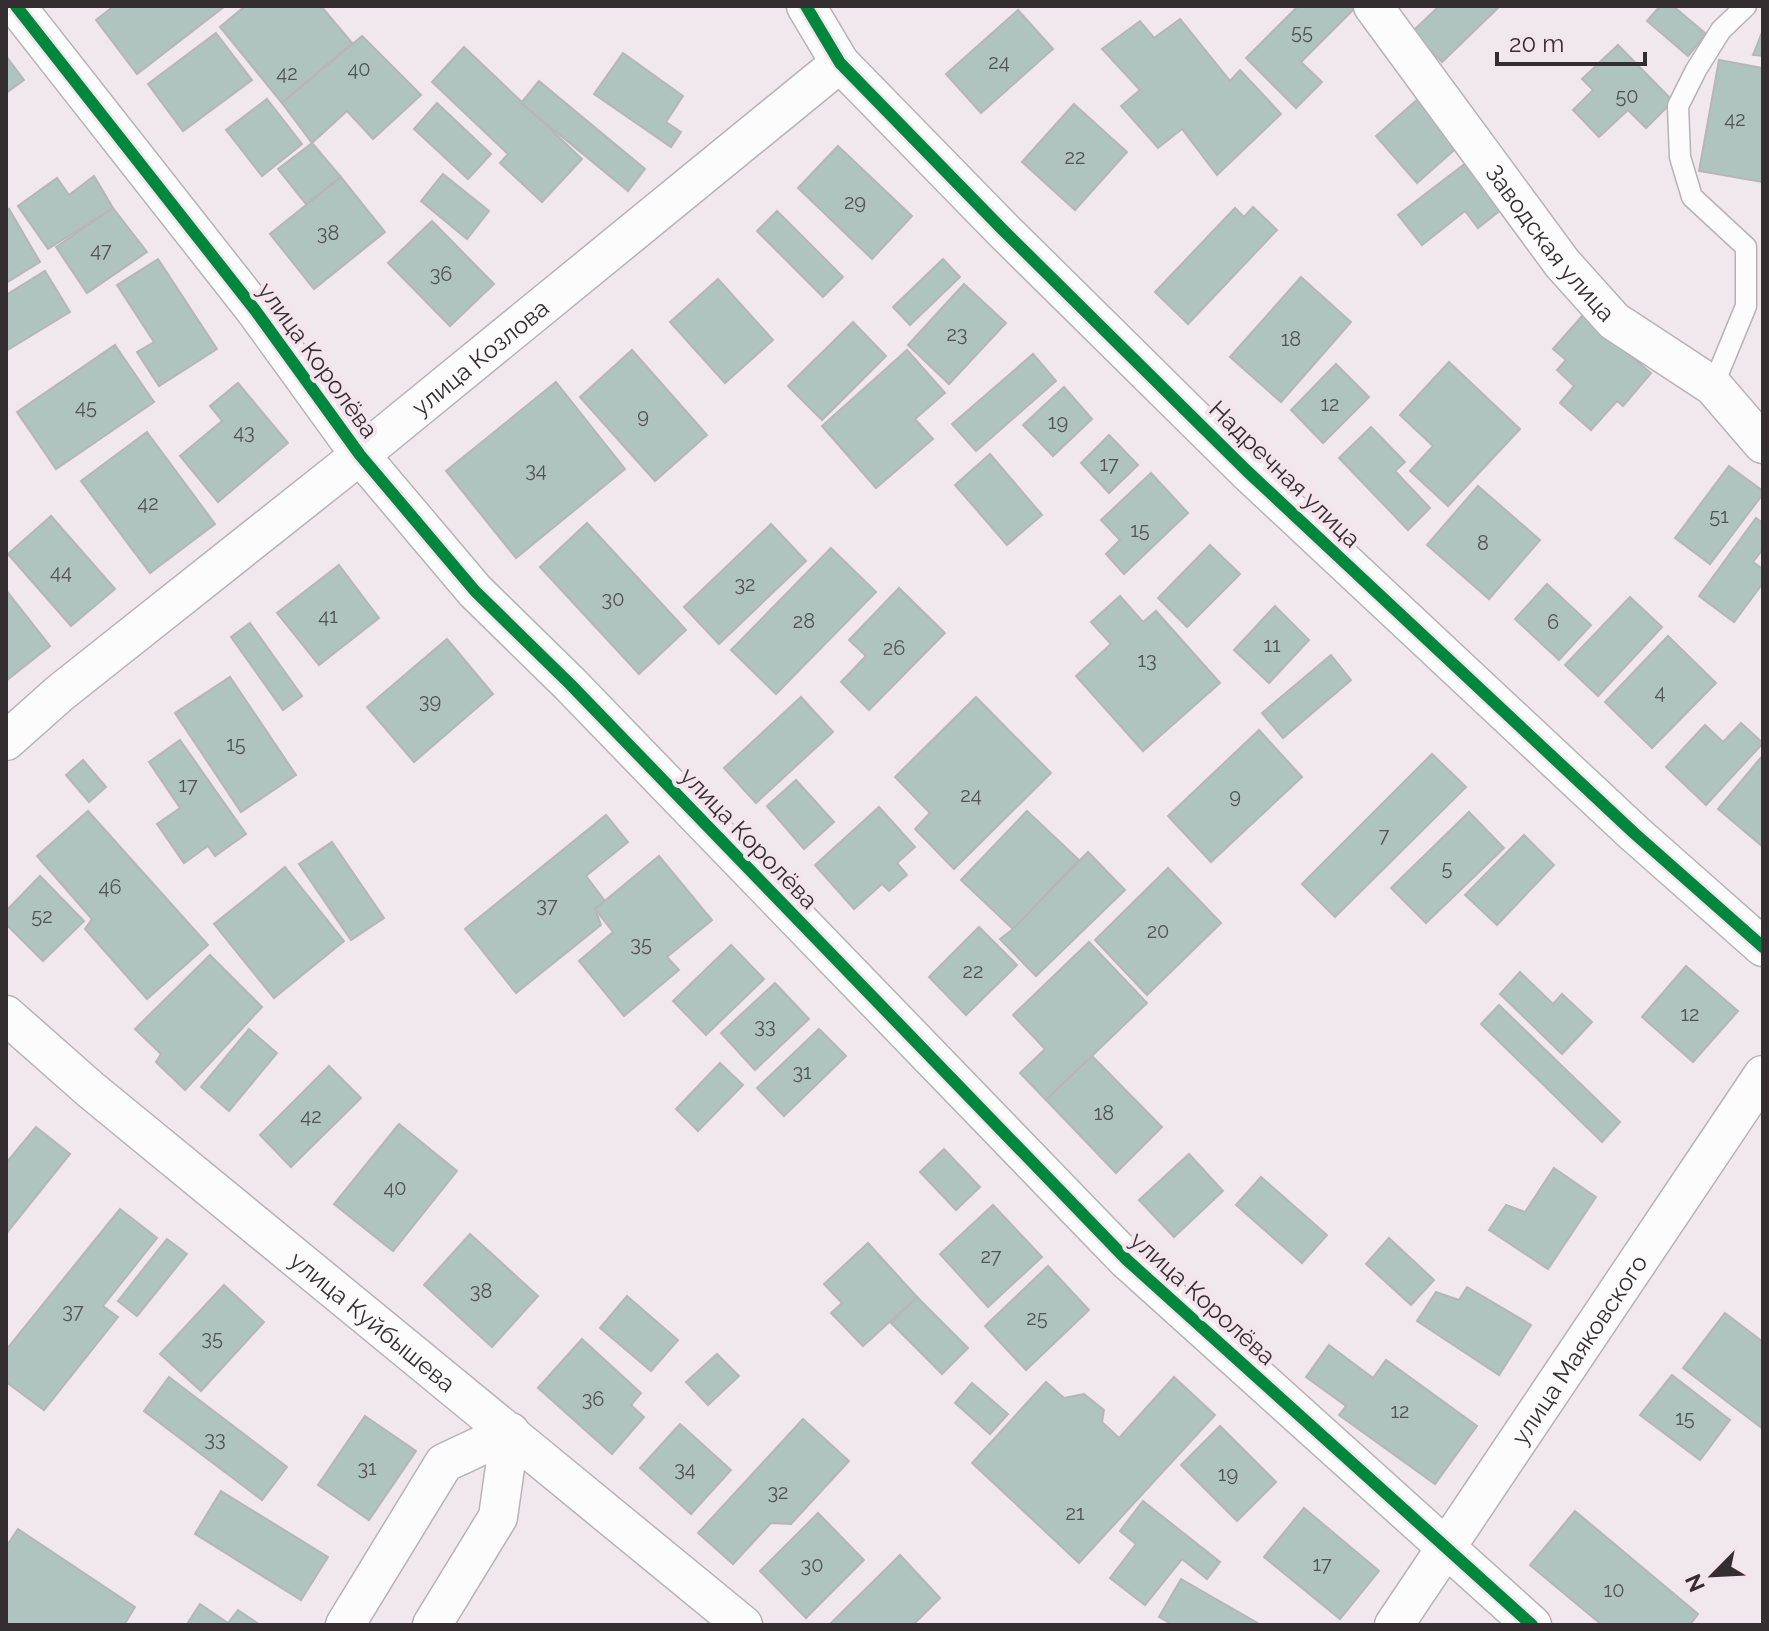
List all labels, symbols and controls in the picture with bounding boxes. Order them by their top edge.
scale bar [1497,16,1645,66]
house number: 55 [1291,20,1313,44]
text: 20 m [1509,29,1564,58]
house number: 24 [988,50,1010,74]
house number: 40 [347,57,371,81]
house number: 42 [276,61,298,85]
house number: 50 [1615,84,1639,108]
house number: 42 [1724,107,1746,131]
house number: 22 [1065,145,1085,169]
street label: Заводская улица [1480,159,1621,327]
house number: 29 [844,190,866,214]
house number: 38 [317,221,339,245]
house number: 47 [90,238,112,262]
house number: 36 [430,262,452,286]
street label: улица Королёва [252,276,384,444]
street label: улица Козлова [406,293,554,421]
house number: 23 [946,322,968,346]
house number: 18 [1281,327,1301,351]
house number: 12 [1321,392,1339,416]
house number: 45 [75,395,97,419]
street label: Надречная улица [1203,395,1367,553]
house number: 9 [637,404,649,428]
house number: 19 [1048,410,1068,434]
house number: 43 [233,420,255,444]
house number: 17 [1099,452,1119,476]
house number: 34 [525,458,547,482]
house number: 42 [137,491,159,515]
house number: 51 [1709,504,1729,528]
house number: 15 [1130,518,1150,542]
house number: 8 [1477,531,1489,555]
house number: 44 [50,560,72,584]
house number: 32 [734,572,756,596]
house number: 30 [602,587,624,611]
house number: 41 [318,604,338,628]
house number: 28 [793,609,815,633]
house number: 6 [1547,610,1559,634]
house number: 11 [1263,633,1281,657]
house number: 26 [883,636,905,660]
house number: 13 [1137,648,1157,672]
house number: 4 [1655,680,1666,704]
house number: 39 [419,689,441,713]
house number: 15 [226,732,246,756]
street label: улица Королёва [674,761,824,915]
house number: 17 [178,773,198,797]
house number: 24 [960,783,982,807]
house number: 9 [1229,784,1241,808]
house number: 7 [1379,823,1390,847]
house number: 5 [1442,856,1453,880]
house number: 46 [99,875,121,899]
house number: 37 [536,893,558,917]
house number: 52 [31,904,53,928]
house number: 20 [1147,919,1169,943]
house number: 35 [630,932,652,956]
house number: 22 [963,959,983,983]
house number: 12 [1681,1002,1699,1026]
house number: 33 [754,1014,776,1038]
house number: 31 [792,1060,812,1084]
house number: 18 [1094,1101,1114,1125]
house number: 42 [300,1104,322,1128]
house number: 40 [383,1176,407,1200]
street label: улица Королёва [1124,1225,1282,1371]
house number: 27 [980,1244,1002,1268]
street label: улица Куйбышева [284,1245,462,1398]
street label: улица Маяковского [1505,1249,1653,1450]
house number: 38 [470,1279,492,1303]
house number: 37 [62,1299,84,1323]
house number: 25 [1026,1306,1048,1330]
house number: 35 [201,1326,223,1350]
house number: 36 [582,1387,604,1411]
house number: 12 [1391,1399,1409,1423]
house number: 15 [1675,1406,1695,1430]
house number: 33 [204,1427,226,1451]
house number: 31 [357,1456,377,1480]
house number: 34 [674,1457,696,1481]
house number: 19 [1218,1462,1238,1486]
house number: 32 [767,1480,789,1504]
house number: 21 [1066,1501,1085,1525]
north arrow [1673,1535,1753,1615]
house number: 17 [1312,1552,1332,1576]
house number: 30 [801,1553,823,1577]
text: N [1679,1570,1710,1596]
house number: 10 [1604,1578,1624,1602]

